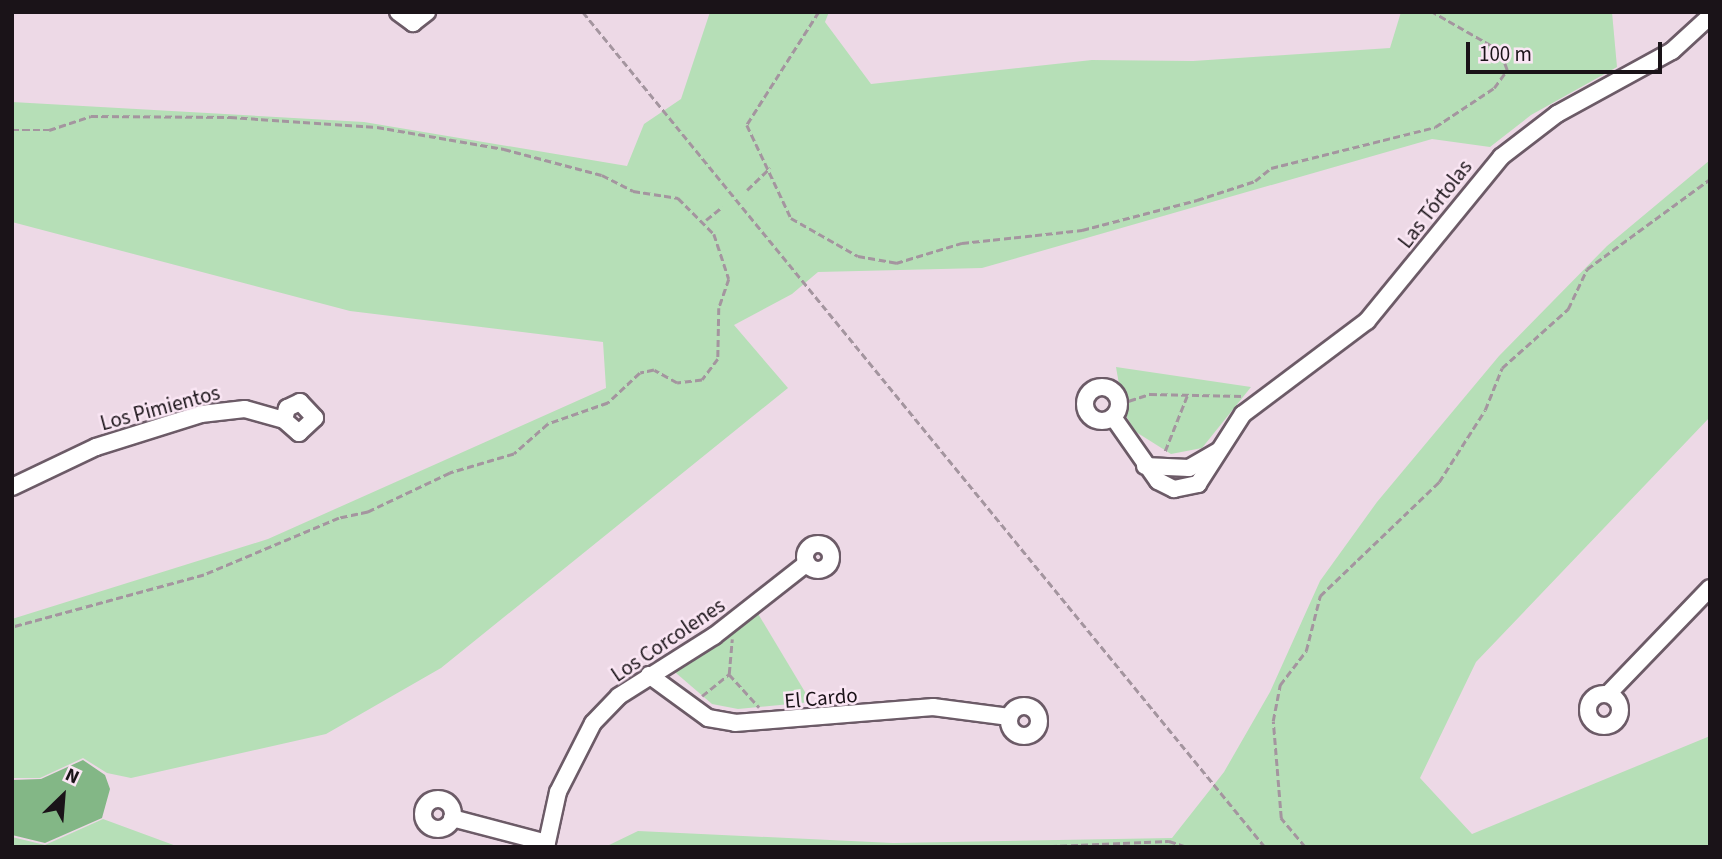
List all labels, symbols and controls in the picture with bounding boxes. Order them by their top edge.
scale bar [1470,28,1666,72]
text: 100 m [1479,39,1532,69]
street label: Las Tórtolas [1393,155,1477,253]
street label: Los Pimientos [97,380,223,436]
street label: Los Corcolenes [606,593,730,687]
street label: El Cardo [783,682,859,714]
north arrow [28,761,98,831]
text: N [61,762,84,791]

